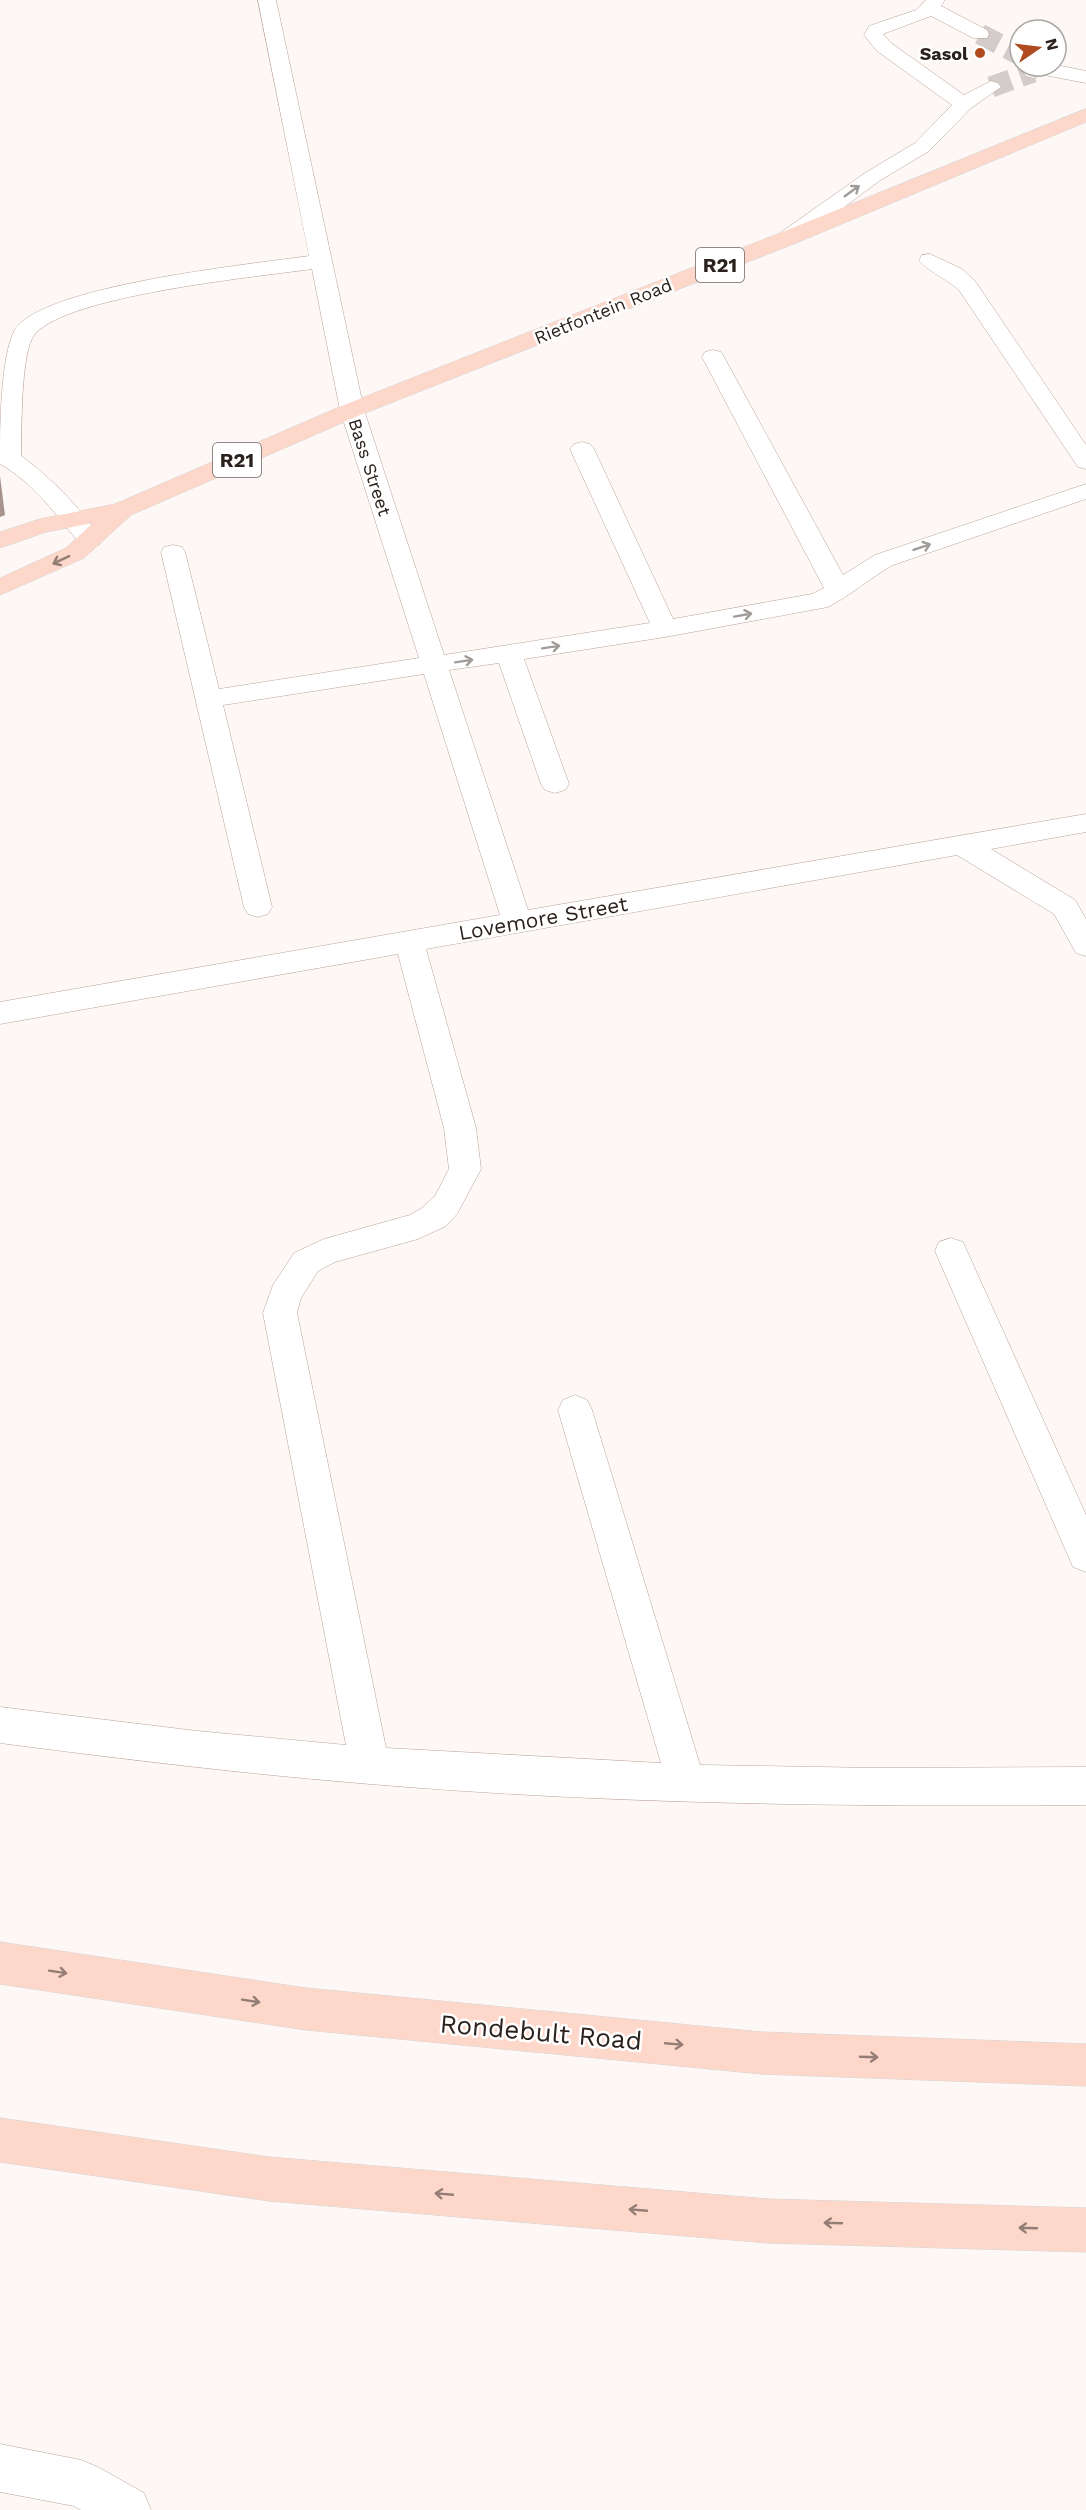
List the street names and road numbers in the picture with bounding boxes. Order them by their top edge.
road number: R21 [696,248,744,282]
street label: Rietfontein Road [531,274,675,348]
street label: Bass Street [344,416,396,519]
road number: R21 [213,443,261,477]
street label: Lovemore Street [457,891,630,945]
street label: Rondebult Road [439,2008,643,2056]

